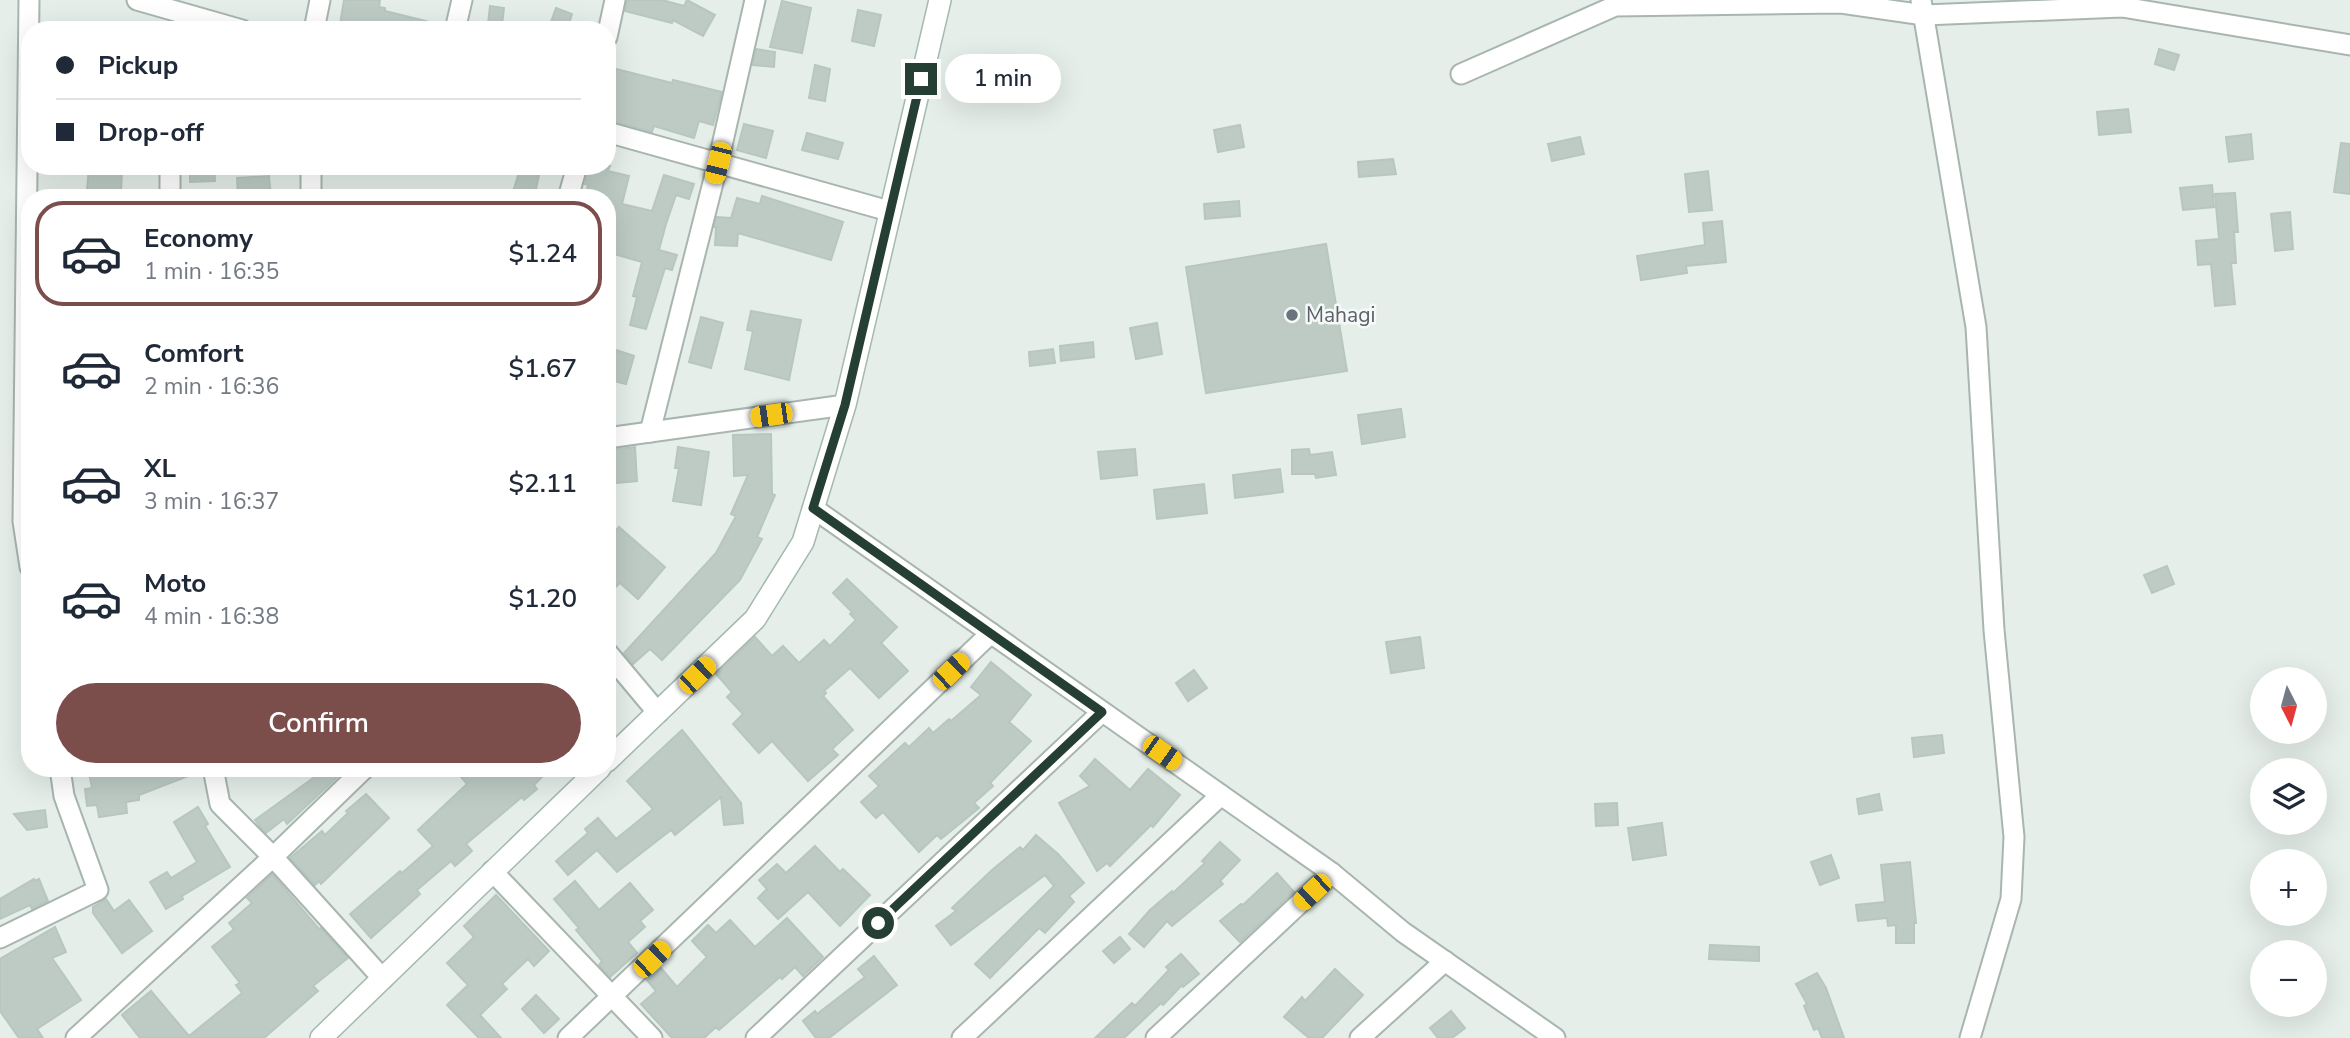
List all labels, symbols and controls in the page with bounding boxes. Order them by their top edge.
text: Pickup [98,48,178,83]
callout: 1 min [946,55,1061,104]
route end [905,63,937,95]
text: 1 min [974,63,1032,94]
text: Drop-off [98,115,204,150]
car [703,140,734,186]
text: Economy [144,221,253,256]
icon: car [60,222,123,285]
text: $1.24 [508,236,577,271]
text: 1 min · 16:35 [144,256,279,287]
place label: Mahagi [1306,301,1375,329]
marker: Mahagi [1284,307,1300,323]
text: Comfort [144,336,244,371]
icon: car [60,337,123,400]
text: $1.67 [508,351,577,386]
text: 2 min · 16:36 [144,371,279,402]
car [749,402,794,428]
text: XL [144,451,176,486]
icon: car [60,452,123,515]
text: $2.11 [508,466,577,501]
text: 3 min · 16:37 [144,486,279,517]
text: Moto [144,566,206,601]
icon: car [60,567,123,630]
text: $1.20 [508,581,577,616]
text: 4 min · 16:38 [144,601,279,632]
car [929,649,974,693]
car [675,653,720,697]
north arrow [2250,667,2328,744]
map controls [2250,667,2327,1017]
button: Confirm [56,683,581,763]
car [1139,732,1186,774]
button: layers [2250,758,2327,835]
button: + [2250,849,2327,926]
car [1290,870,1335,914]
route start [862,907,894,939]
car [630,937,675,981]
button: − [2250,940,2327,1017]

